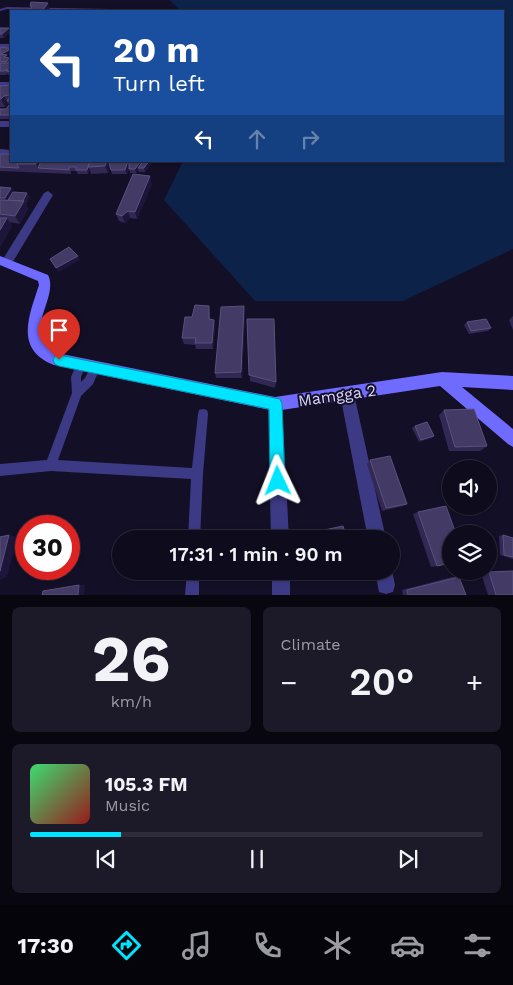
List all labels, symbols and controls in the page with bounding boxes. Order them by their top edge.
text: 20 m [113,29,199,71]
icon: left [30,30,95,95]
text: Turn left [113,71,205,96]
icon: left [190,125,218,153]
icon: ahead [243,125,271,153]
icon: right [296,125,324,153]
pin [38,309,80,360]
icon: arrive [45,316,73,344]
street label: Mamgga 2 [297,381,377,410]
position arrow [251,454,303,506]
map controls [442,460,497,580]
button: sound [442,460,497,515]
speed limit sign: 30 [15,515,80,580]
button: layers [442,525,497,580]
text: 17:31 · 1 min · 90 m [170,543,342,566]
text: 26 [92,621,171,697]
text: Climate [281,635,341,654]
text: 20° [349,660,414,704]
text: − [281,666,297,699]
text: + [466,666,483,699]
text: km/h [111,692,152,711]
text: 105.3 FM [105,773,188,796]
text: Music [105,796,150,815]
icon: previous [92,845,120,873]
icon: pause [243,845,271,873]
icon: next [394,845,422,873]
icon: directions [109,928,144,963]
icon: music [179,928,214,963]
icon: phone [250,928,285,963]
icon: climate [320,928,355,963]
icon: car [390,928,425,963]
icon: filters [460,928,495,963]
text: 17:30 [18,933,74,958]

